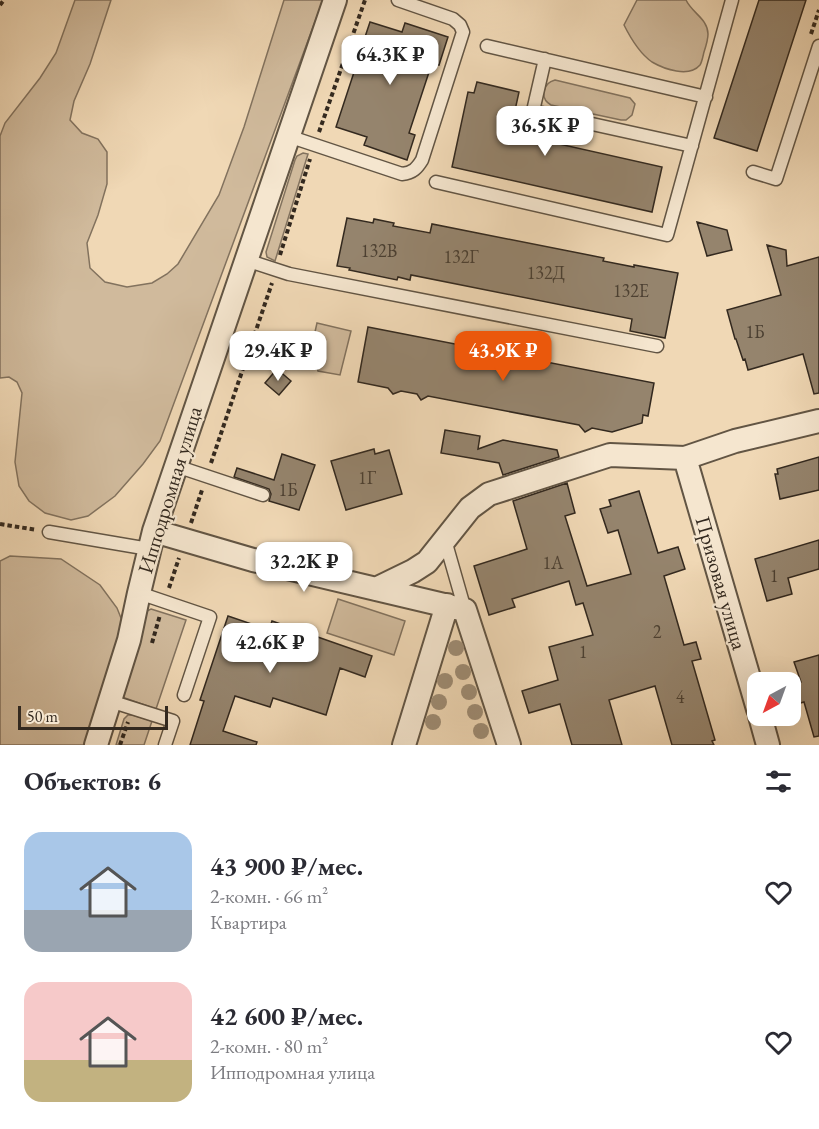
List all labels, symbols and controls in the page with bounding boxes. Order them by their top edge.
pin: 64.3K ₽ [335,35,445,86]
text: 64.3K ₽ [356,41,424,67]
pin: 36.5K ₽ [490,106,600,157]
text: 36.5K ₽ [511,112,579,138]
house number: 132В [361,239,397,262]
house number: 132Г [443,245,479,268]
house number: 132Д [527,261,565,284]
house number: 132Е [613,279,649,302]
house number: 1Б [745,320,765,343]
pin: 29.4K ₽ [223,331,333,382]
pin: 43.9K ₽ [448,331,558,382]
text: 29.4K ₽ [244,337,312,363]
text: 43.9K ₽ [469,337,537,363]
street label: Ипподромная улица [131,402,208,577]
house number: 1Г [358,466,377,489]
house number: 1Б [278,478,298,501]
street label: Призовая улица [690,513,754,653]
pin: 32.2K ₽ [249,542,359,593]
text: 32.2K ₽ [270,548,338,574]
house number: 1А [542,551,564,574]
house number: 1 [770,564,778,587]
house number: 2 [653,620,662,643]
pin: 42.6K ₽ [215,623,325,674]
text: 42.6K ₽ [236,629,304,655]
house number: 1 [579,640,587,663]
north arrow [747,672,801,726]
map controls [747,672,801,726]
house number: 4 [676,685,685,708]
scale bar [18,703,168,730]
text: 50 m [27,706,58,727]
text: Объектов: 6 [24,764,161,798]
icon: filters [762,765,795,798]
text: 43 900 ₽/мес. [210,849,363,883]
icon: home [72,856,144,928]
icon: heart [762,876,795,909]
text: 2-комн. · 66 m² [210,883,328,909]
text: Квартира [210,909,287,935]
text: 42 600 ₽/мес. [210,999,363,1033]
icon: home [72,1006,144,1078]
icon: heart [762,1026,795,1059]
text: 2-комн. · 80 m² [210,1033,328,1059]
text: Ипподромная улица [210,1059,375,1085]

